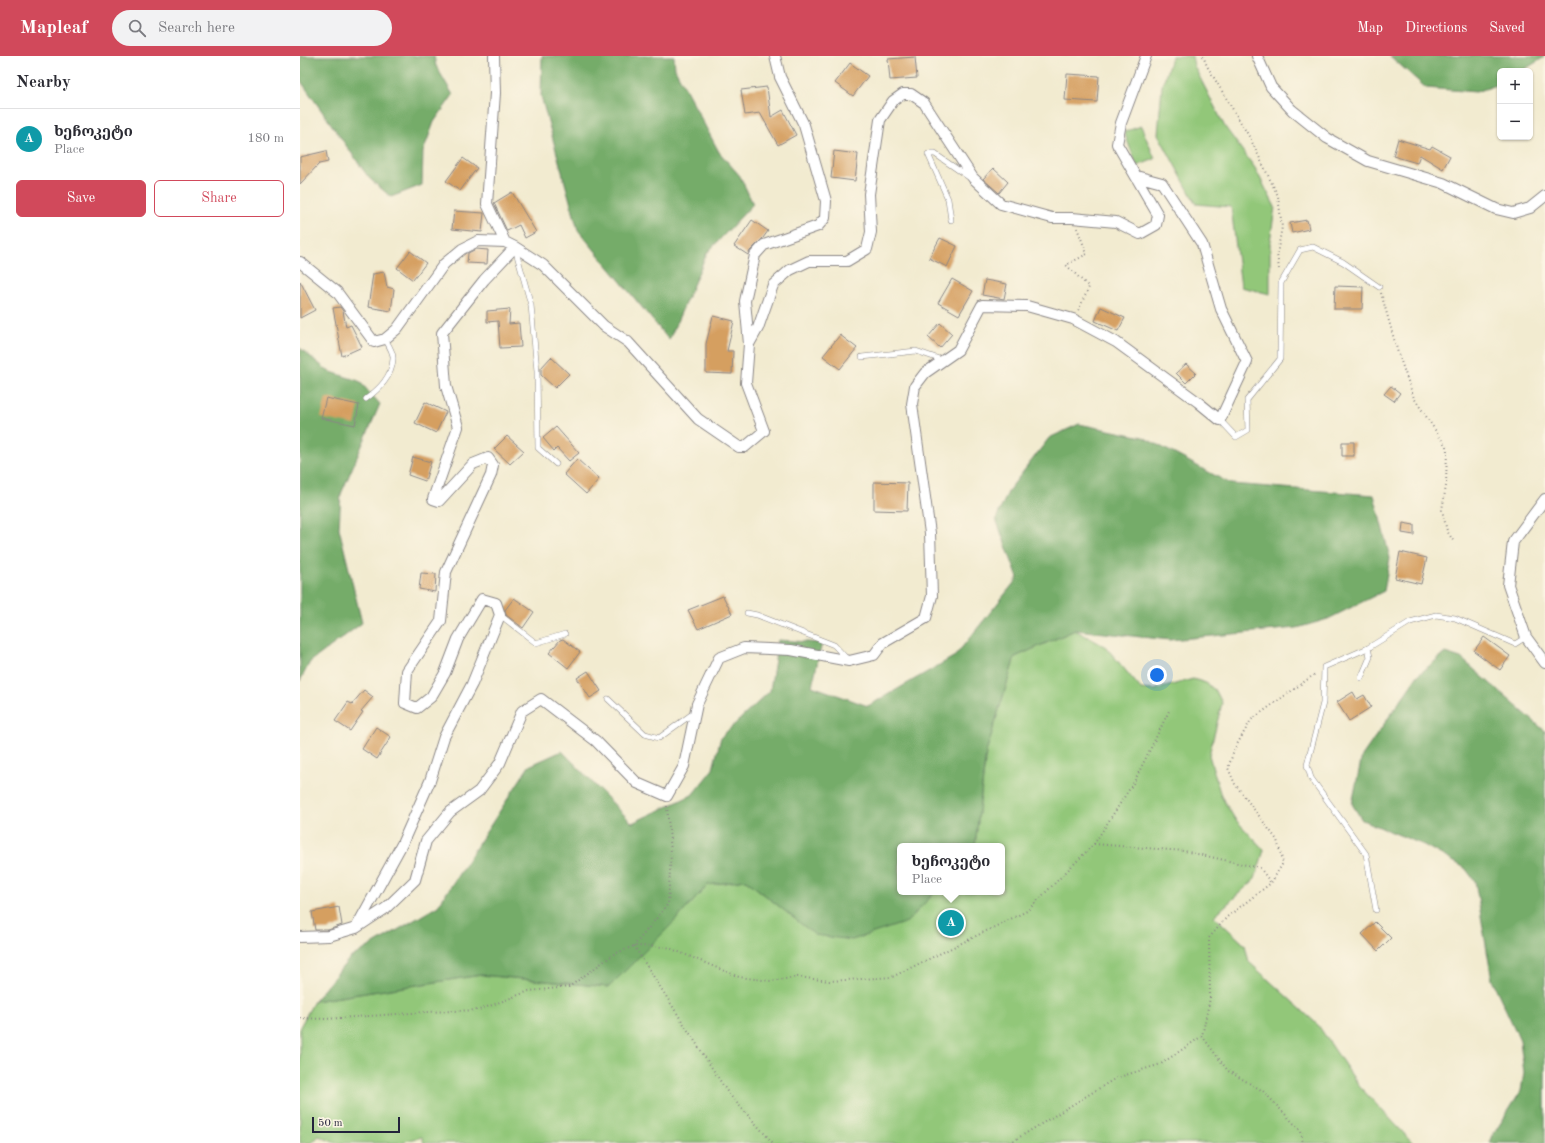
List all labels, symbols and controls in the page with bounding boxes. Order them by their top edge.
search box [112,10,392,46]
icon: search [126,17,148,39]
text: Mapleaf [20,19,88,38]
text: Search here [158,21,235,36]
text: Map [1357,21,1383,35]
text: Directions [1405,21,1467,35]
text: Saved [1489,21,1525,35]
map controls [1497,68,1533,140]
button: + [1497,68,1533,104]
text: Nearby [16,74,71,91]
button: − [1497,104,1533,140]
text: ხეჩოკეტი [54,125,133,140]
text: A [24,132,34,145]
text: 180 m [247,132,284,145]
text: Place [54,143,84,156]
button: Save [16,180,146,217]
button: Share [154,180,284,217]
your location [1147,665,1167,685]
popup [897,843,1005,895]
text: ხეჩოკეტი [912,855,990,870]
text: Place [912,873,942,886]
pin: A [938,908,964,938]
scale bar [312,1115,400,1134]
text: 50 m [318,1118,343,1129]

